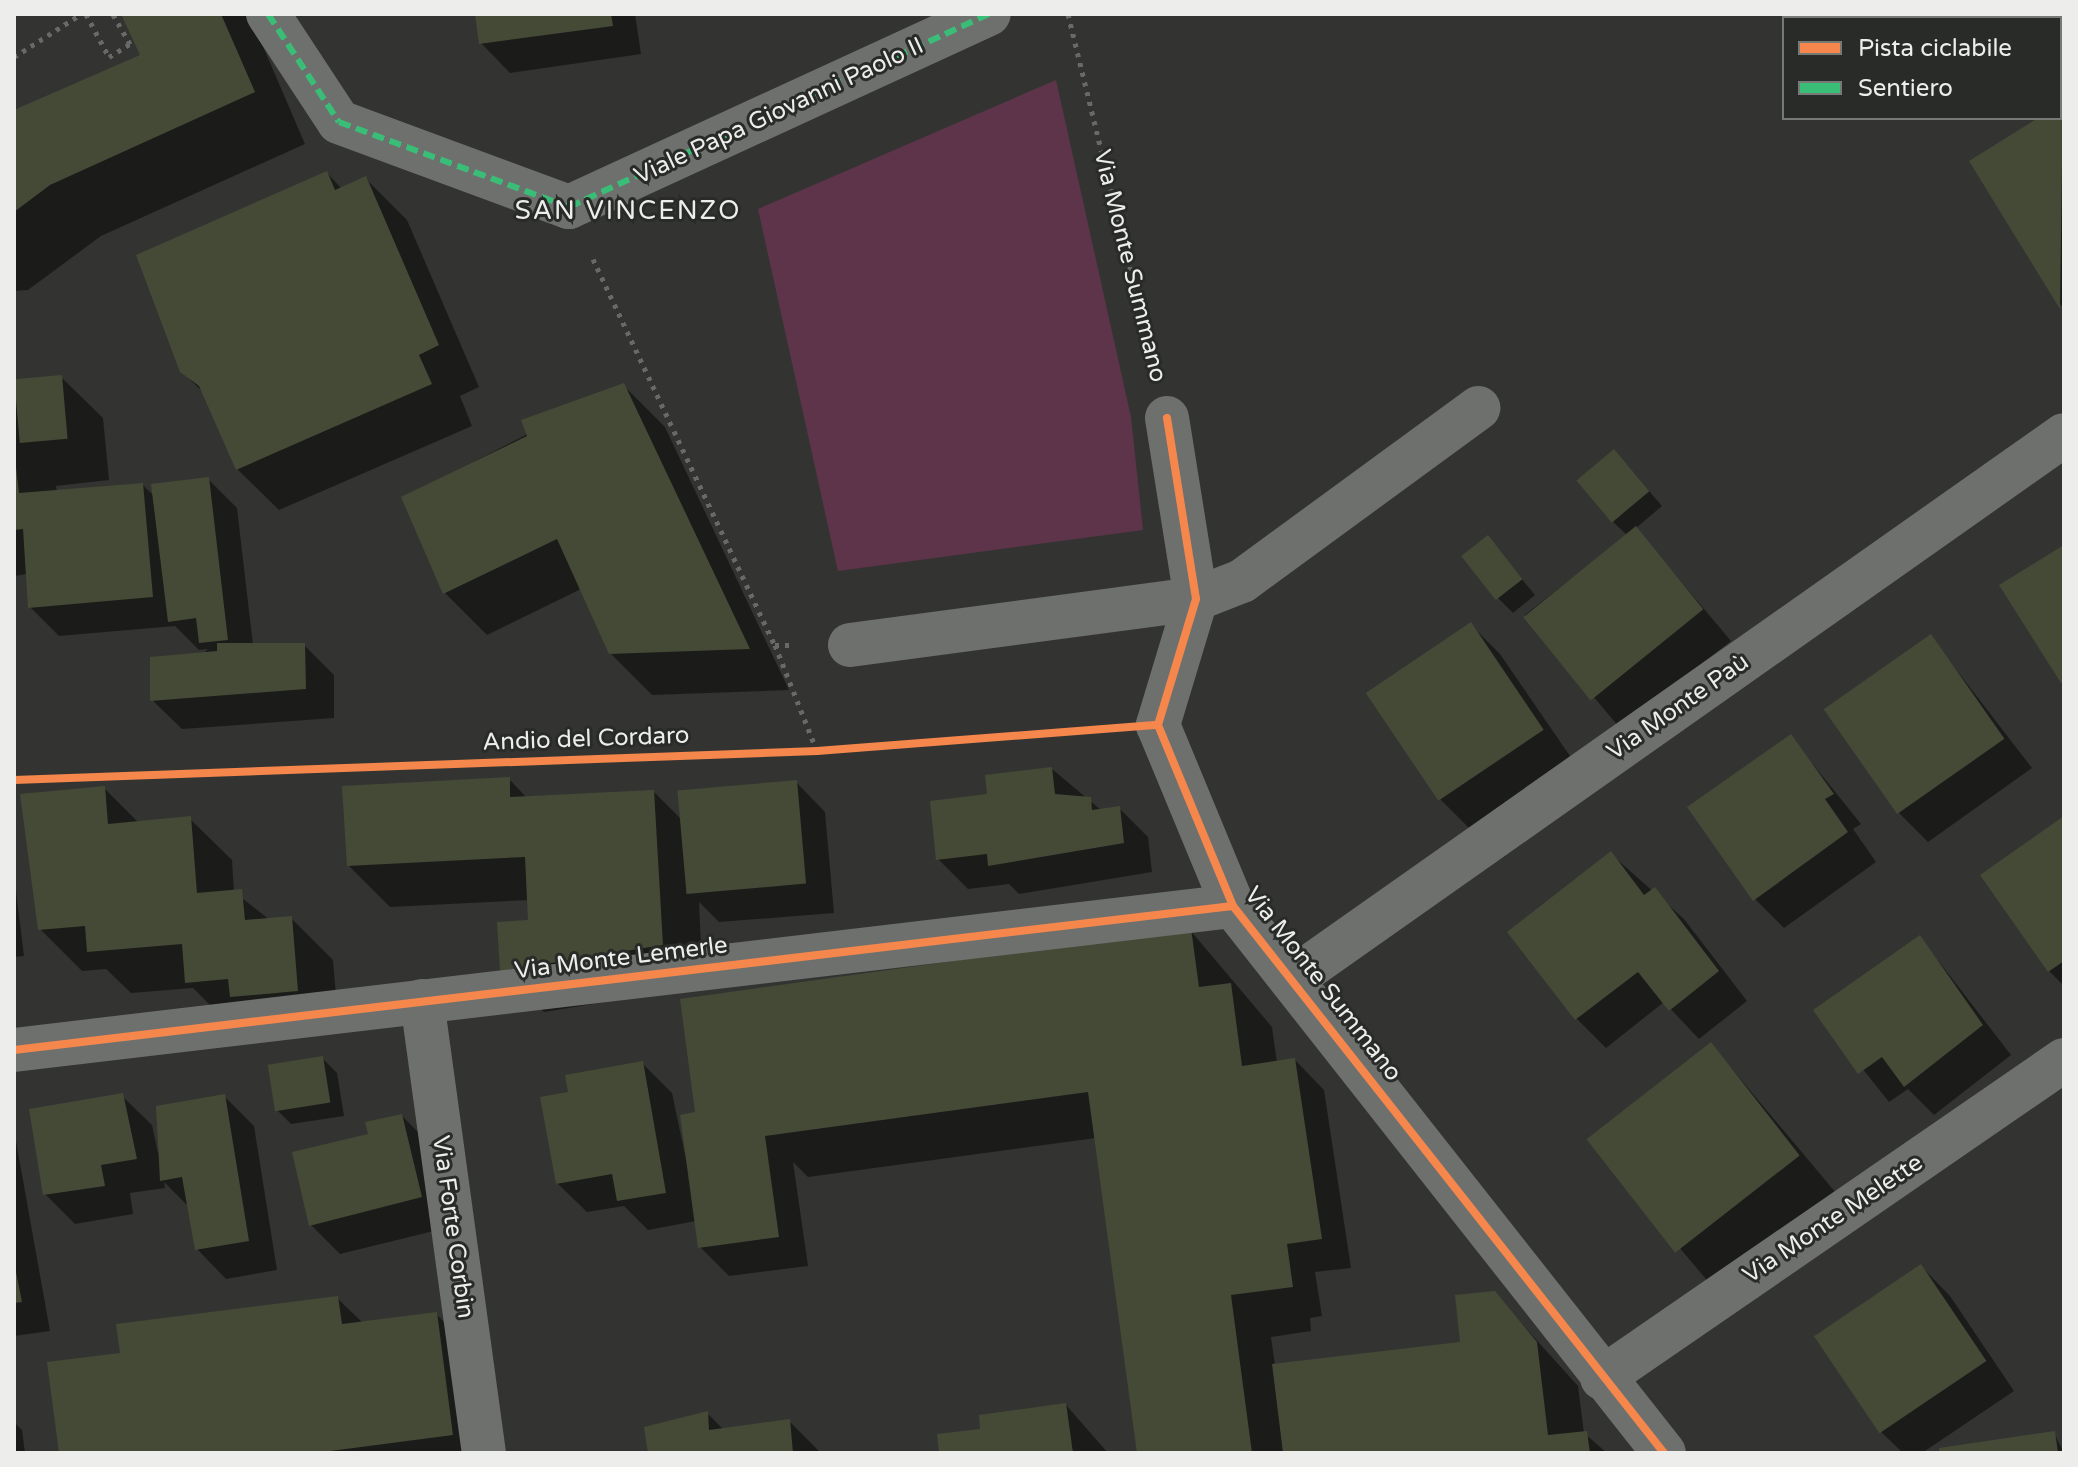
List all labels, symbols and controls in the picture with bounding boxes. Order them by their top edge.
legend [1782,16,2062,120]
street label: Viale Papa Giovanni Paolo II [630,31,928,191]
text: Pista ciclabile [1858,34,2012,63]
text: Sentiero [1858,74,1953,103]
street label: Via Monte Summano [1087,147,1173,385]
district label: SAN VINCENZO [515,195,741,227]
street label: Via Monte Paù [1602,648,1754,766]
street label: Andio del Cordaro [482,721,690,757]
street label: Via Monte Summano [1238,881,1408,1087]
street label: Via Monte Lemerle [513,931,729,985]
street label: Via Forte Corbin [426,1134,480,1320]
street label: Via Monte Melette [1738,1148,1928,1290]

